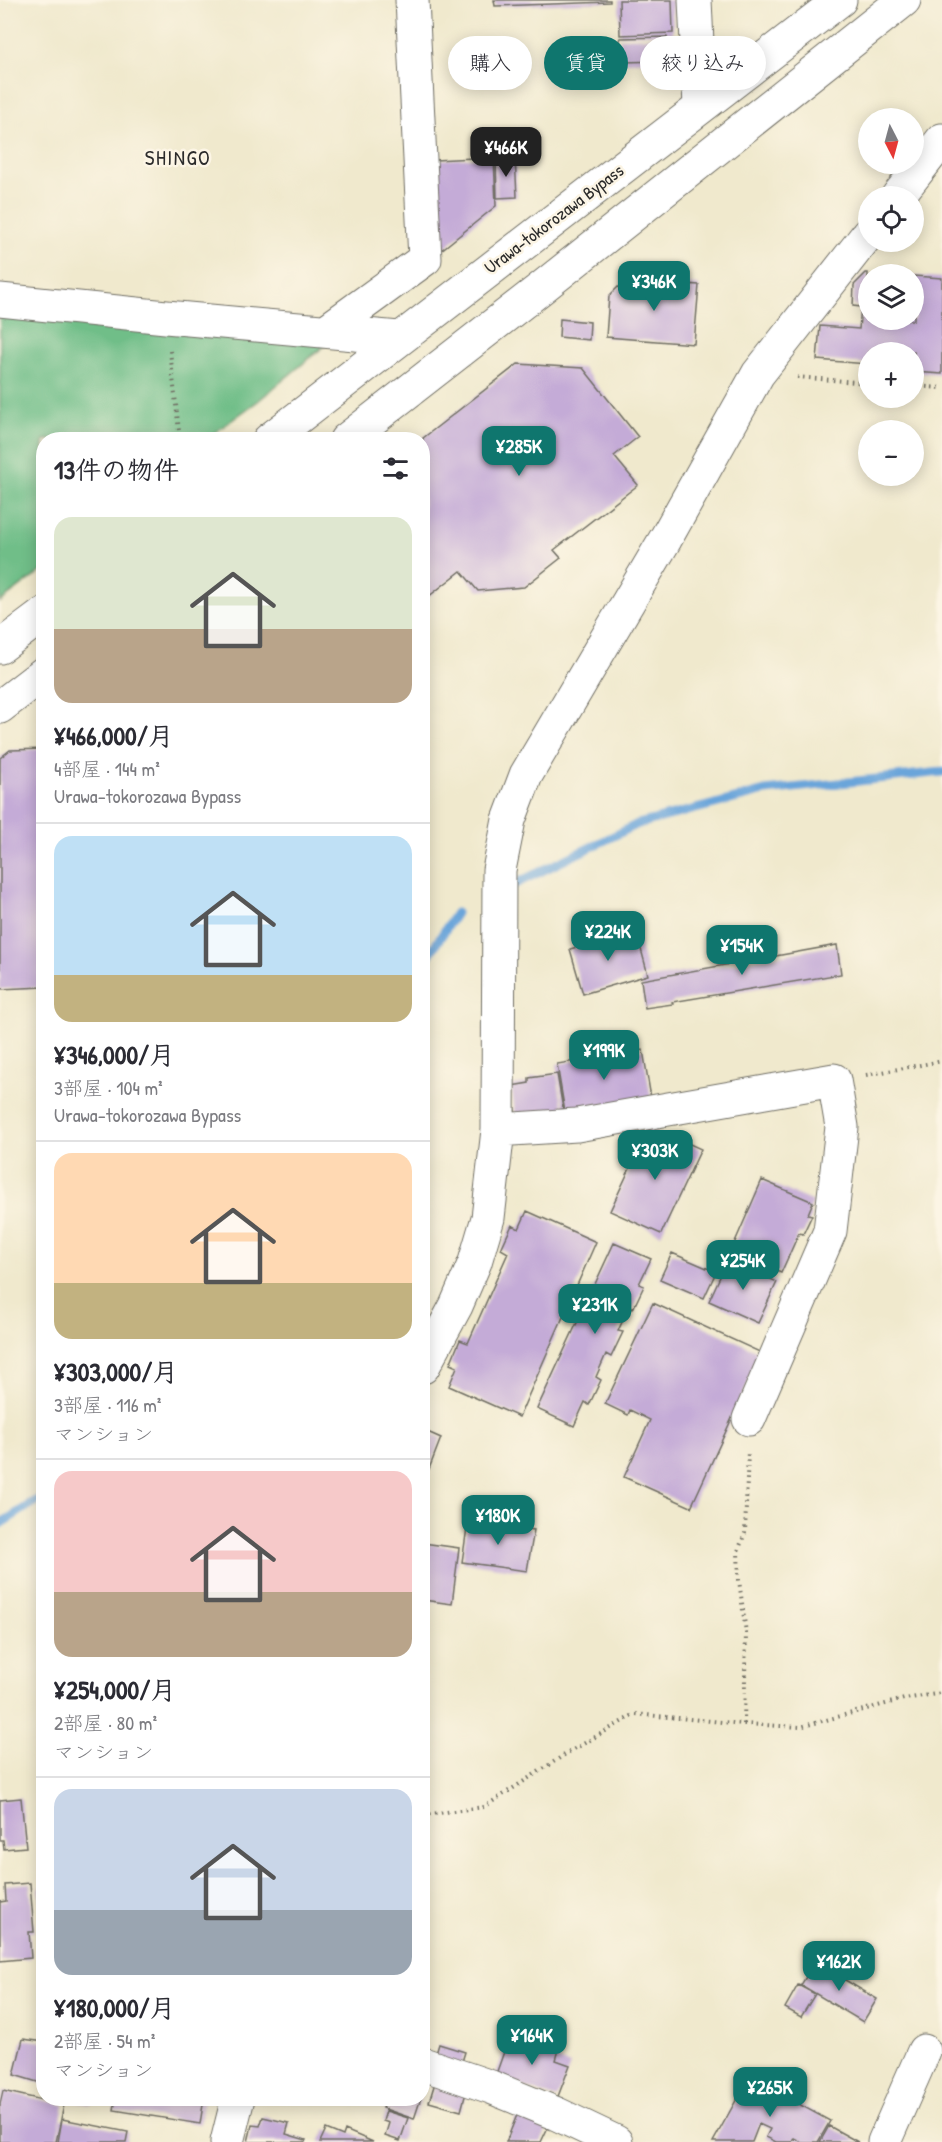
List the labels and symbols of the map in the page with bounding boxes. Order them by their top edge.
north arrow [858,108,924,174]
pin: ¥466K [464,127,548,178]
district label: SHINGO [145,143,211,172]
street label: Urawa-tokorozawa Bypass [479,158,629,279]
pin: ¥346K [612,261,696,312]
pin: ¥285K [477,426,561,477]
pin: ¥224K [566,911,650,962]
pin: ¥154K [700,925,784,976]
pin: ¥199K [562,1030,646,1081]
pin: ¥303K [613,1130,697,1181]
pin: ¥254K [701,1240,785,1291]
pin: ¥231K [553,1284,637,1335]
pin: ¥180K [456,1495,540,1546]
pin: ¥162K [797,1941,881,1992]
pin: ¥164K [490,2015,574,2066]
pin: ¥265K [728,2067,812,2118]

